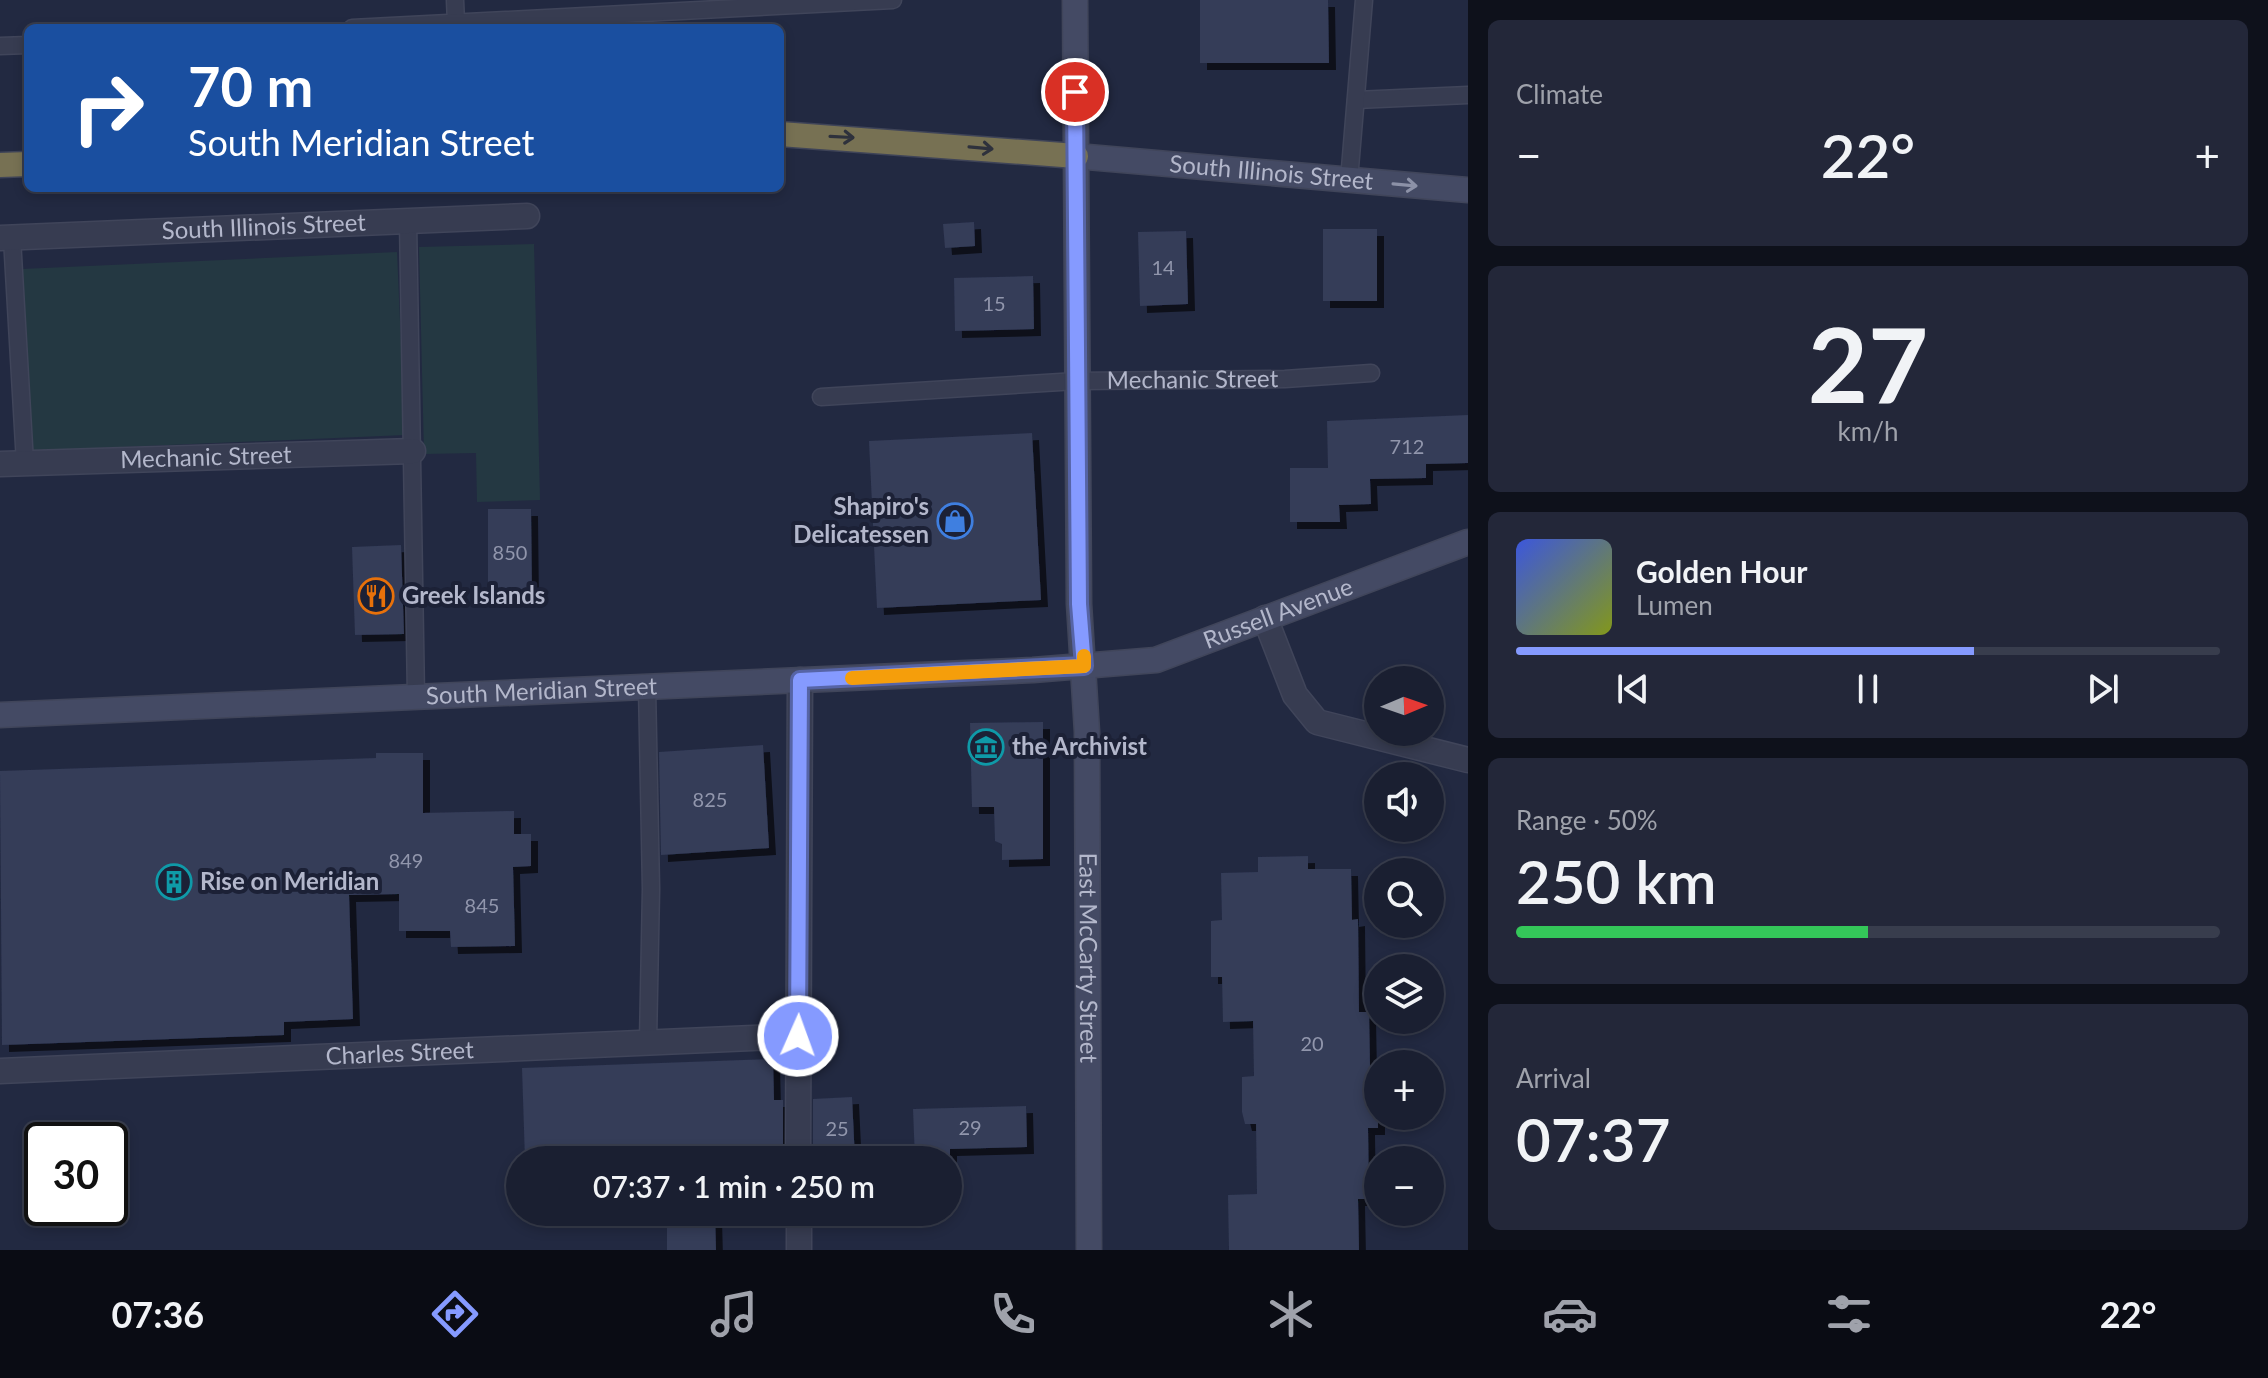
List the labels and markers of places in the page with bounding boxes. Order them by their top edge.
pin [1041,58,1109,126]
place label: Shapiro's Delicatessen [793,491,929,548]
shop icon: Shapiro's Delicatessen [936,502,974,540]
restaurant icon: Greek Islands [357,577,395,615]
place label: Greek Islands [402,580,545,609]
museum icon: the Archivist [967,728,1005,766]
place label: the Archivist [1012,731,1147,760]
building icon: Rise on Meridian [155,863,193,901]
place label: Rise on Meridian [200,866,379,895]

